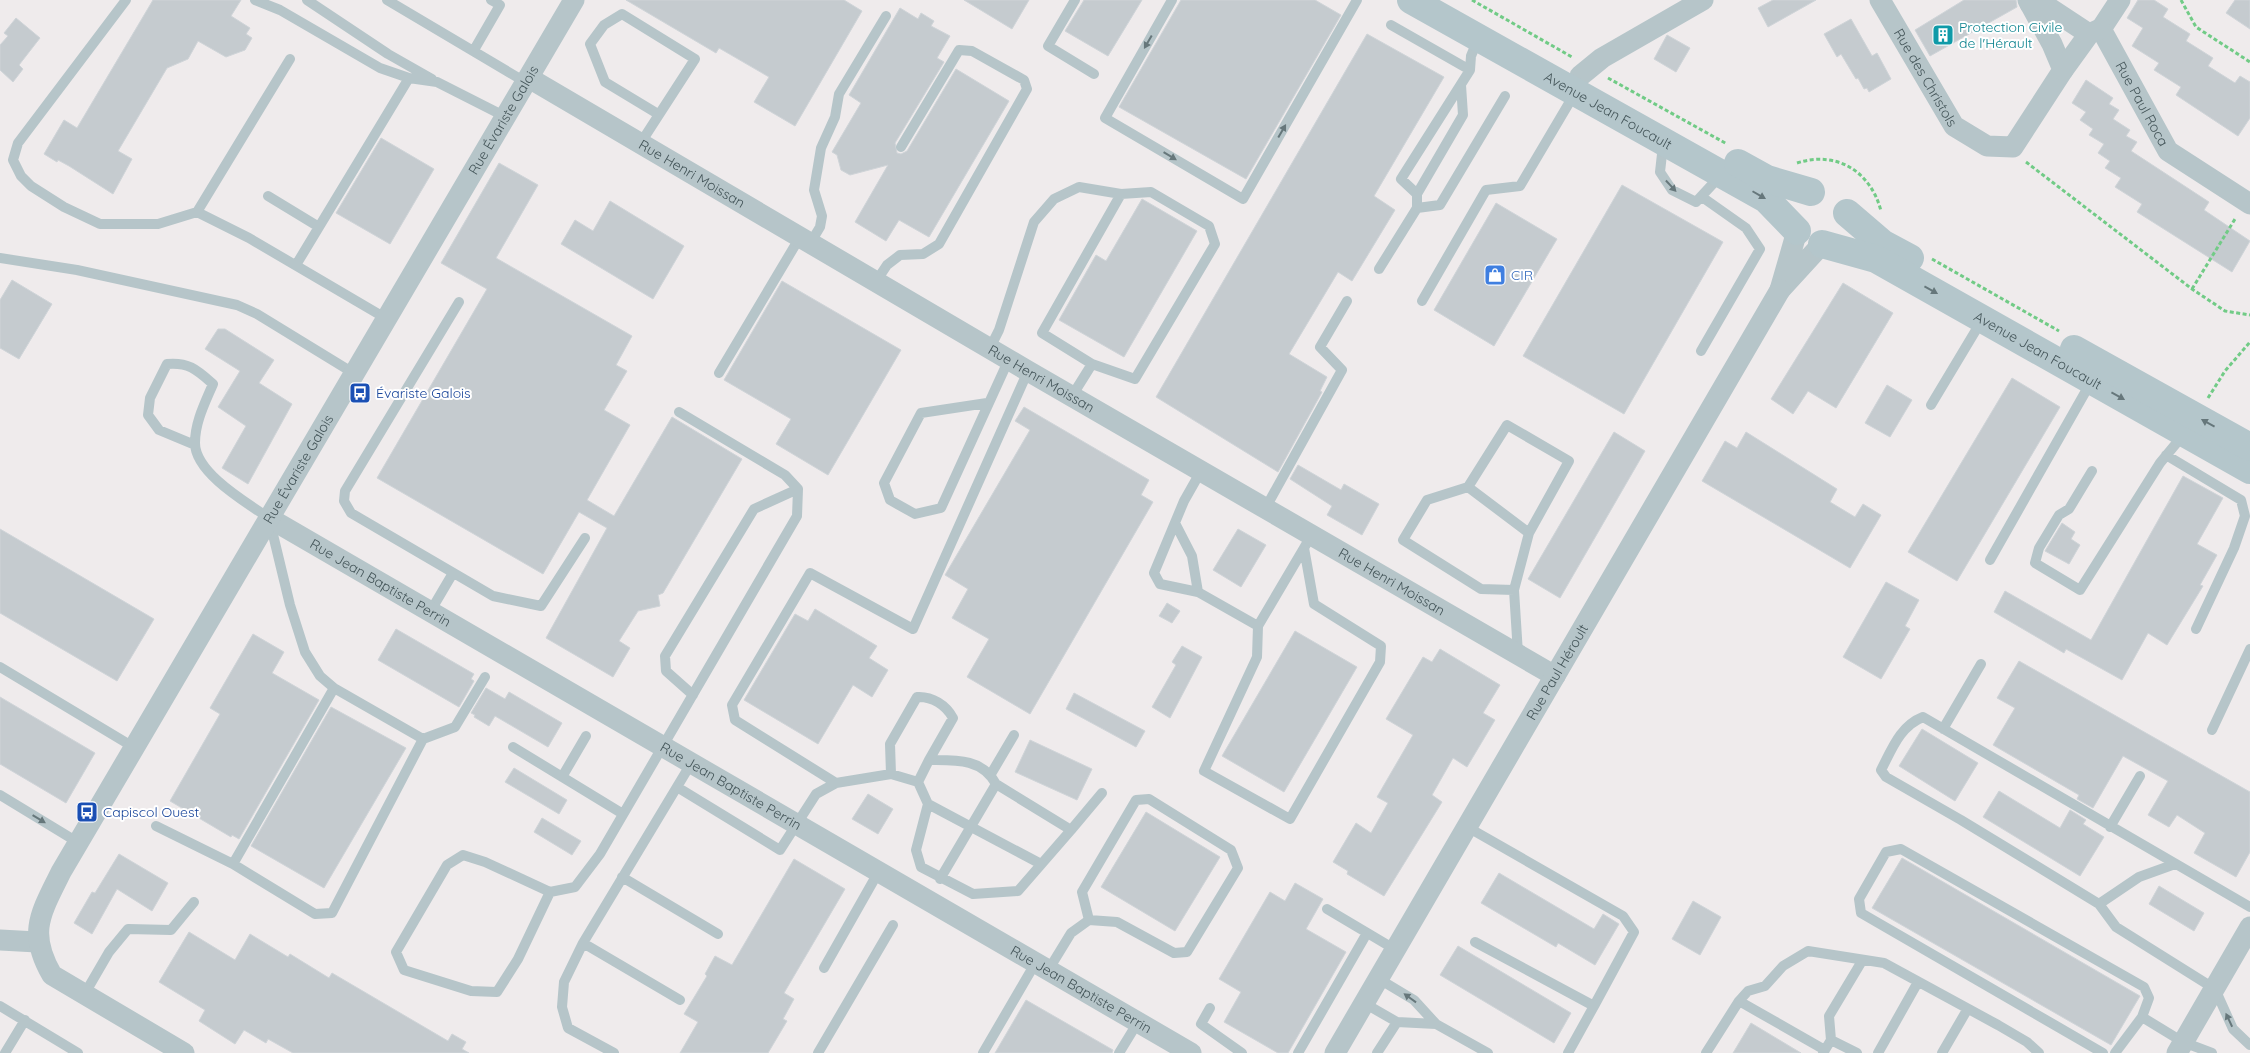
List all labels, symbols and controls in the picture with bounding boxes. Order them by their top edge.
place label: Protection Civile de l'Hérault [1959,18,2062,52]
building icon: Protection Civile de l'Hérault [1931,23,1955,47]
street label: Rue des Christols [1890,25,1961,130]
one-way arrow [1143,36,1152,49]
street label: Rue Paul Roca [2112,58,2173,149]
street label: Rue Évariste Galois [464,62,543,178]
street label: Avenue Jean Foucault [1541,67,1675,154]
one-way arrow [1278,123,1286,138]
street label: Rue Henri Moissan [636,136,748,212]
one-way arrow [1164,152,1177,161]
one-way arrow [1665,179,1677,191]
one-way arrow [1752,191,1766,199]
shop icon: CIR [1483,263,1507,287]
place label: CIR [1511,266,1533,284]
one-way arrow [1924,286,1937,295]
street label: Avenue Jean Foucault [1971,307,2105,394]
street label: Rue Henri Moissan [985,341,1098,417]
bus stop icon: Évariste Galois [348,381,372,405]
place label: Évariste Galois [376,384,471,402]
one-way arrow [2111,391,2125,400]
street label: Rue Évariste Galois [259,411,337,527]
one-way arrow [2200,419,2215,427]
street label: Rue Jean Baptiste Perrin [307,535,454,631]
street label: Rue Henri Moissan [1335,544,1448,619]
street label: Rue Paul Héroult [1522,621,1592,723]
street label: Rue Jean Baptiste Perrin [657,738,805,834]
bus stop icon: Capiscol Ouest [75,800,99,824]
place label: Capiscol Ouest [103,803,200,821]
one-way arrow [33,815,46,824]
street label: Rue Jean Baptiste Perrin [1007,941,1155,1037]
one-way arrow [1403,993,1417,1003]
one-way arrow [2225,1013,2233,1027]

